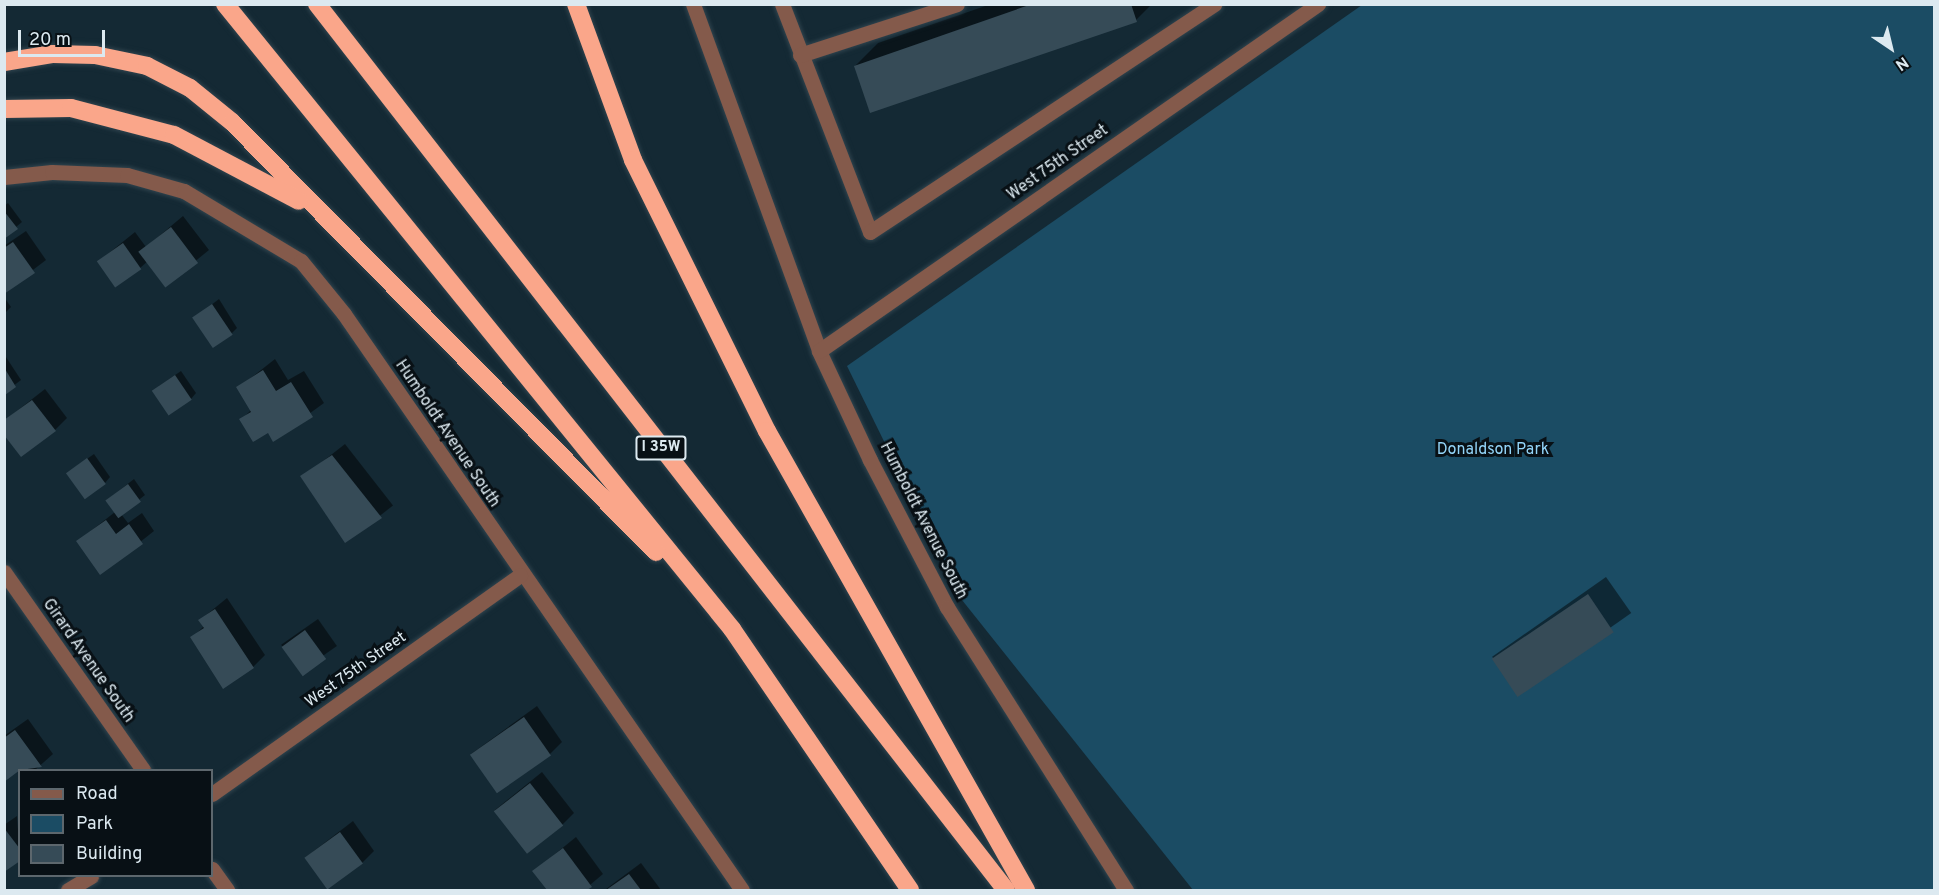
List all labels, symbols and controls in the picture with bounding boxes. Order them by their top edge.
scale bar [21,18,108,56]
north arrow [1861,18,1921,78]
text: 20 m [29,29,71,52]
text: N [1891,51,1912,74]
street label: West 75th Street [1004,121,1112,205]
street label: Humboldt Avenue South [390,356,504,512]
road number: I 35W [634,436,688,460]
street label: Humboldt Avenue South [875,439,971,603]
park label: Donaldson Park [1437,440,1549,460]
street label: Girard Avenue South [38,595,138,727]
street label: West 75th Street [302,628,410,712]
legend [18,769,213,877]
text: Road [76,783,118,806]
text: Park [76,813,113,836]
text: Building [76,843,142,866]

